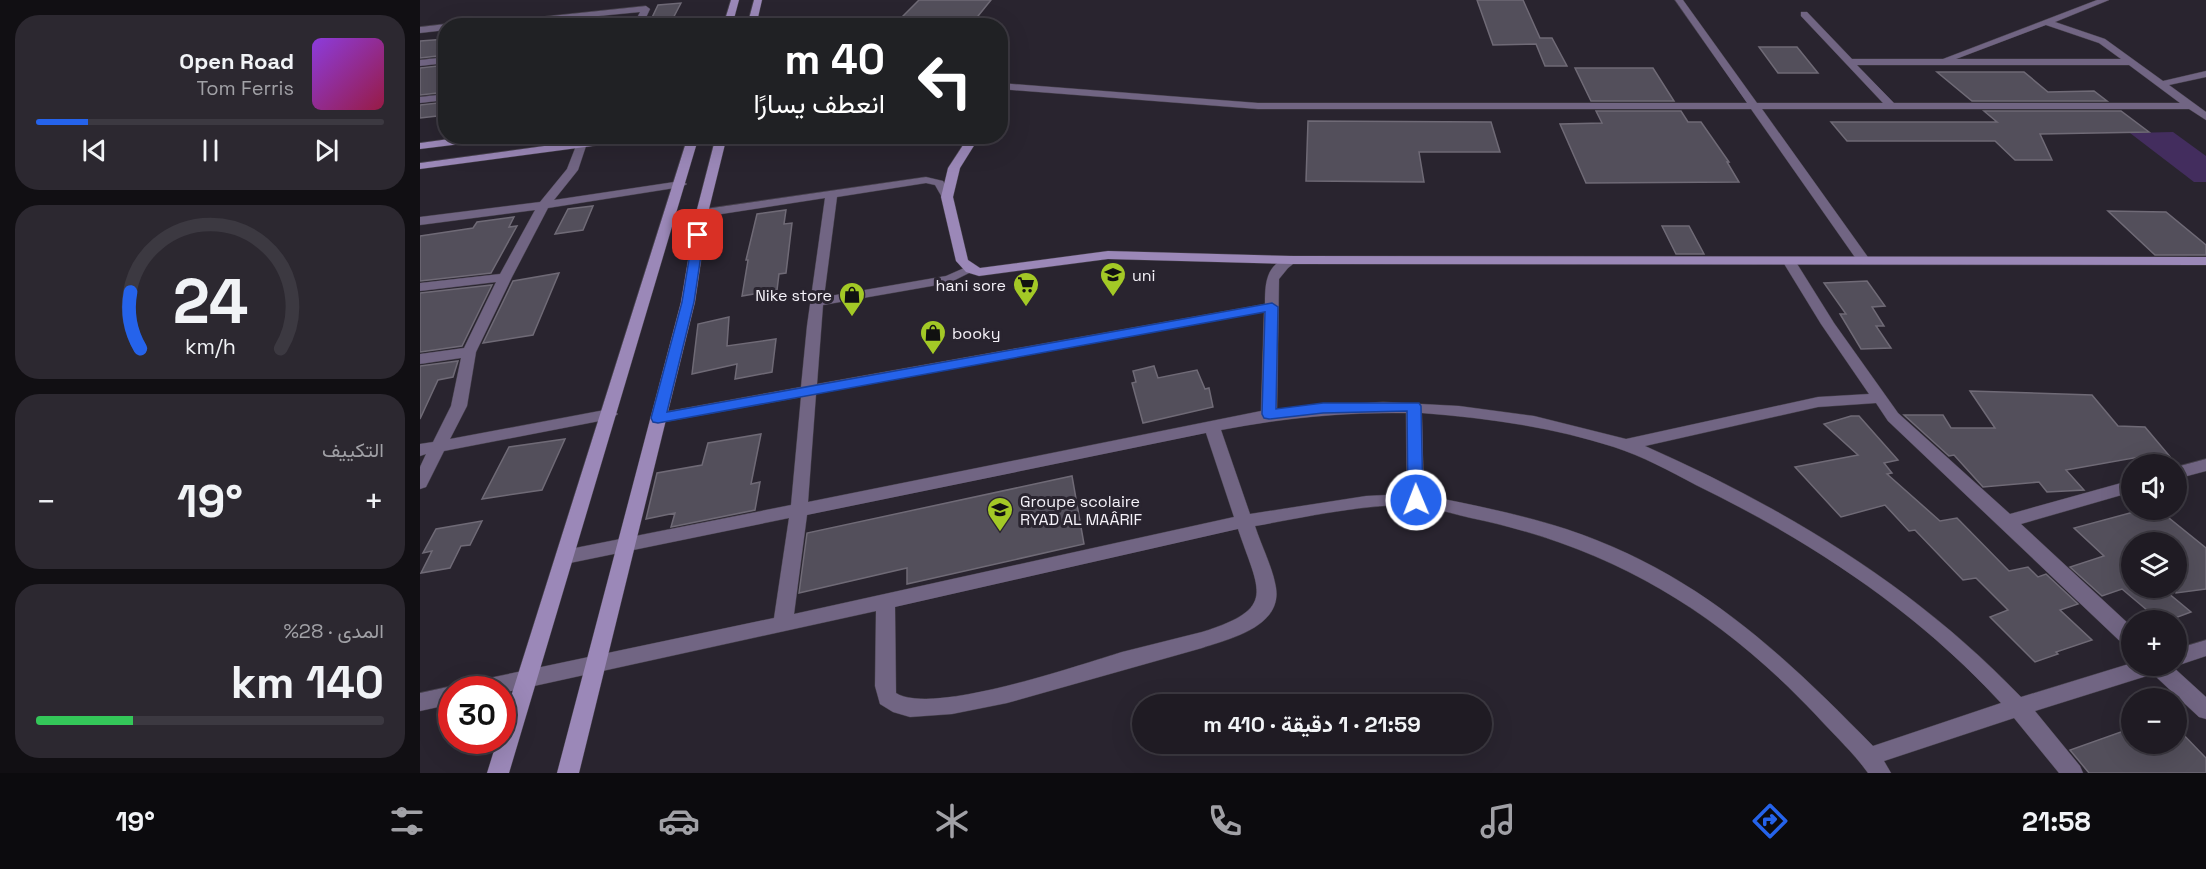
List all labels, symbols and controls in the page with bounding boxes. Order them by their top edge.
text: 40 m [785,33,885,86]
icon: left [906,42,984,120]
text: Open Road [179,47,294,75]
text: Tom Ferris [197,75,294,101]
text: انعطف يسارًا [753,86,885,121]
icon: previous [78,134,111,167]
icon: pause [194,134,227,167]
icon: next [310,134,343,167]
pin [672,209,723,260]
icon: arrive [681,218,714,251]
school or university icon: uni [1098,260,1128,298]
text: 24 [172,262,248,341]
place label: uni [1132,265,1156,286]
supermarket icon: hani sore [1011,270,1041,308]
place label: hani sore [936,275,1006,296]
shop icon: Nike store [837,280,867,318]
place label: Nike store [755,285,832,306]
shop icon: booky [918,318,948,356]
place label: booky [952,323,1000,344]
text: km/h [184,333,236,360]
text: التكييف [322,437,384,463]
map controls [2121,454,2187,754]
button: sound [2121,454,2187,520]
position arrow [1384,468,1448,532]
text: 19° [177,473,243,530]
text: − [36,481,56,523]
text: + [364,481,384,523]
place label: Groupe scolaire RYAD AL MAÂRIF [1020,491,1143,530]
school or university icon: Groupe scolaire RYAD AL MAÂRIF [985,495,1015,533]
button: layers [2121,532,2187,598]
button: + [2121,610,2187,676]
text: المدى · 28% [283,618,384,644]
text: 140 km [231,654,384,711]
speed limit sign: 30 [438,676,516,754]
button: − [2121,688,2187,754]
text: 21:59 · 1 دقيقة · 410 m [1203,710,1421,738]
icon: filters [386,800,428,842]
icon: car [658,800,700,842]
icon: climate [931,800,973,842]
icon: phone [1204,800,1246,842]
icon: music [1477,800,1519,842]
icon: directions [1749,800,1791,842]
text: 19° [115,804,155,839]
text: 21:58 [2022,804,2091,839]

